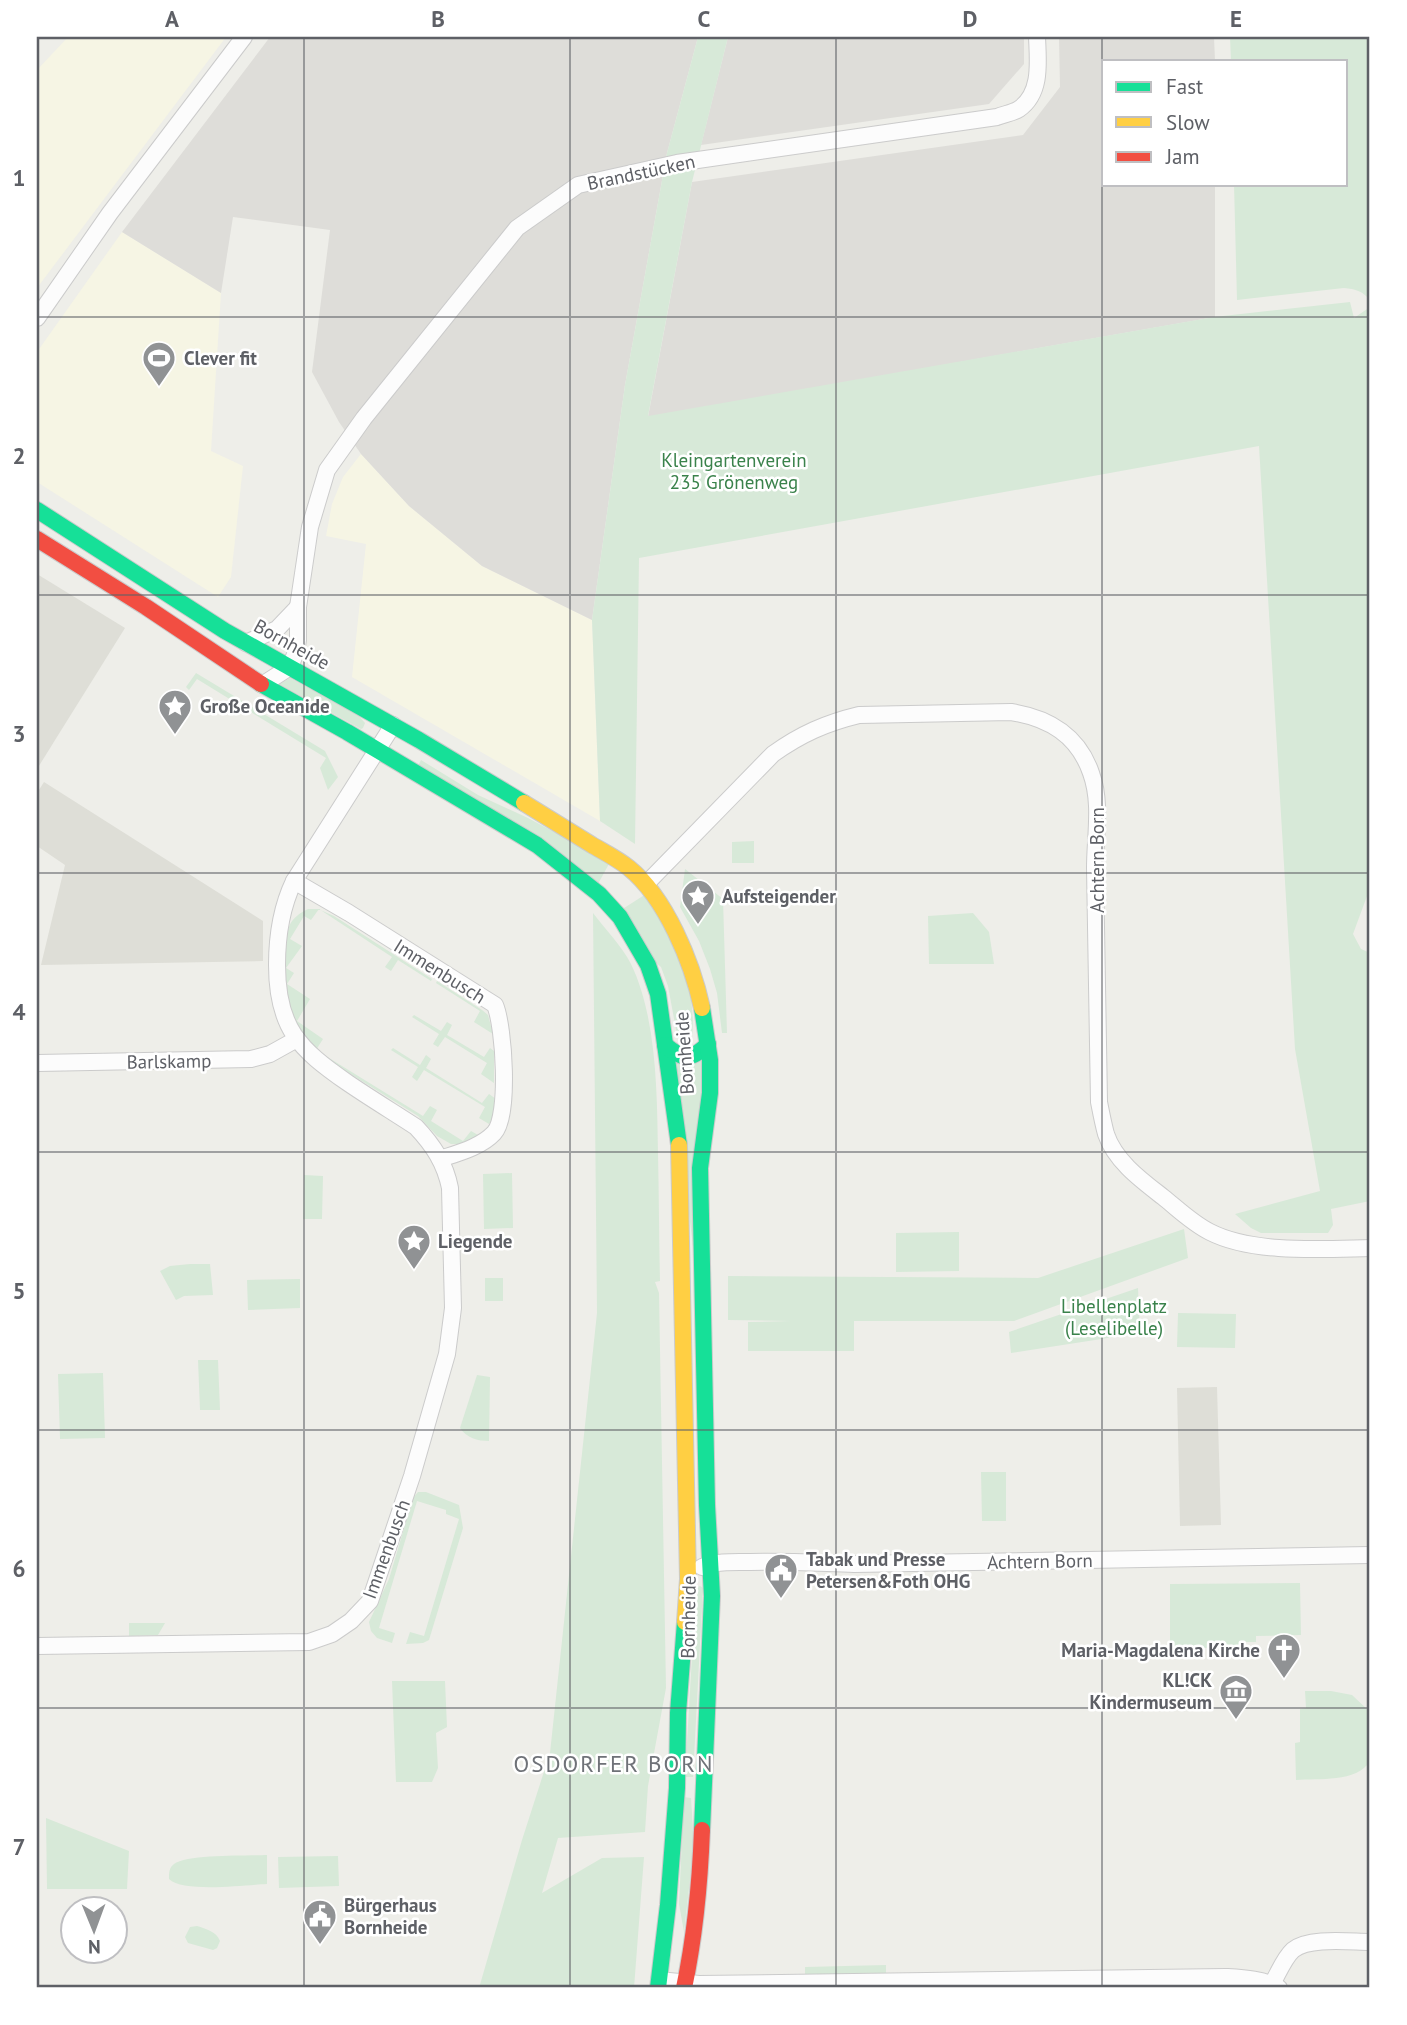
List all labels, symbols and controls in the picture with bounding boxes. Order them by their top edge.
text: A [165,4,179,33]
text: B [431,4,445,33]
text: C [698,4,711,33]
text: D [963,4,977,33]
text: E [1230,4,1242,33]
legend [1102,60,1348,186]
text: Fast [1166,73,1203,100]
text: Slow [1166,109,1210,136]
text: Jam [1165,143,1200,170]
street label: Brandstücken [585,149,697,195]
text: 1 [12,163,26,192]
sports icon: Clever fit [140,339,178,388]
place label: Clever fit [184,346,257,370]
text: 2 [12,441,26,470]
park label: Kleingartenverein 235 Grönenweg [661,448,807,494]
street label: Bornheide [250,613,334,675]
place icon: Große Oceanide [156,687,194,736]
place label: Große Oceanide [200,694,330,718]
text: 3 [12,719,26,748]
street label: Achtern Born [1085,807,1109,913]
place icon: Aufsteigender [679,877,717,926]
place label: Aufsteigender [722,884,836,908]
street label: Immenbusch [390,933,490,1009]
text: 4 [12,997,26,1026]
street label: Bornheide [669,1011,699,1095]
street label: Barlskamp [126,1048,212,1074]
place icon: Liegende [395,1222,433,1271]
place label: Liegende [438,1229,513,1253]
text: 5 [12,1276,26,1305]
park label: Libellenplatz (Leselibelle) [1061,1294,1167,1340]
street label: Immenbusch [357,1496,415,1602]
place label: Tabak und Presse Petersen&Foth OHG [806,1547,970,1593]
street label: Achtern Born [987,1548,1093,1574]
public building icon: Tabak und Presse Petersen&Foth OHG [762,1551,800,1600]
text: 6 [12,1554,26,1583]
street label: Bornheide [675,1575,701,1659]
church icon: Maria-Magdalena Kirche [1265,1631,1303,1680]
place label: Maria-Magdalena Kirche [1061,1638,1260,1662]
place label: KL!CK Kindermuseum [1089,1668,1212,1714]
museum icon: KL!CK Kindermuseum [1217,1672,1255,1721]
district label: OSDORFER BORN [514,1749,714,1778]
text: 7 [12,1832,26,1861]
place label: Bürgerhaus Bornheide [344,1893,437,1939]
north arrow [60,1896,130,1966]
public building icon: Bürgerhaus Bornheide [301,1897,339,1946]
text: N [88,1935,101,1959]

